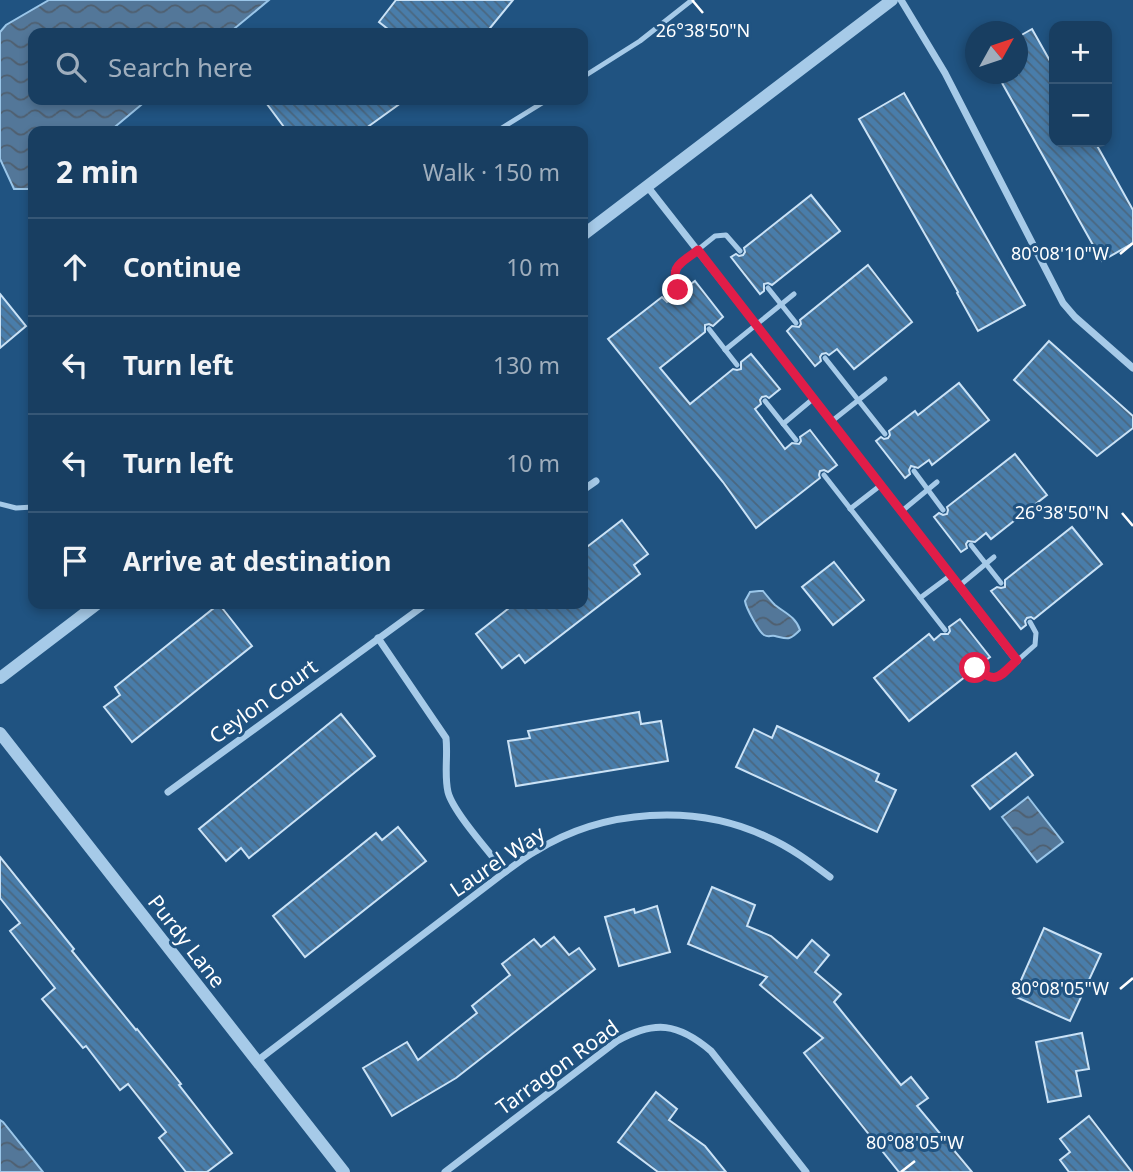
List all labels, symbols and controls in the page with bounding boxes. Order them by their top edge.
text: 26°38'50"N [656,18,750,42]
north arrow [965,21,1028,84]
map controls [1049,21,1112,147]
button: + [1049,21,1112,84]
search box [28,28,588,105]
icon: search [52,48,90,86]
text: Search here [108,49,253,85]
button: − [1049,84,1112,147]
text: 2 min [56,151,139,192]
text: Walk · 150 m [423,156,560,188]
text: 80°08'10"W [1011,241,1109,265]
icon: ahead [56,248,94,286]
text: Continue [123,249,241,285]
text: 10 m [506,251,560,283]
route end [662,274,693,305]
icon: left [56,346,94,384]
text: Turn left [123,347,234,383]
text: 130 m [493,349,560,381]
icon: left [56,444,94,482]
text: Turn left [123,445,234,481]
text: 10 m [506,447,560,479]
text: 26°38'50"N [1015,500,1109,524]
icon: arrive [56,542,94,580]
text: Arrive at destination [123,543,392,579]
street label: Ceylon Court [203,652,323,750]
route start [959,652,990,683]
street label: Laurel Way [444,819,550,903]
street label: Purdy Lane [142,889,232,993]
text: 80°08'05"W [1011,976,1109,1000]
street label: Tarragon Road [490,1013,624,1121]
text: 80°08'05"W [866,1130,964,1154]

